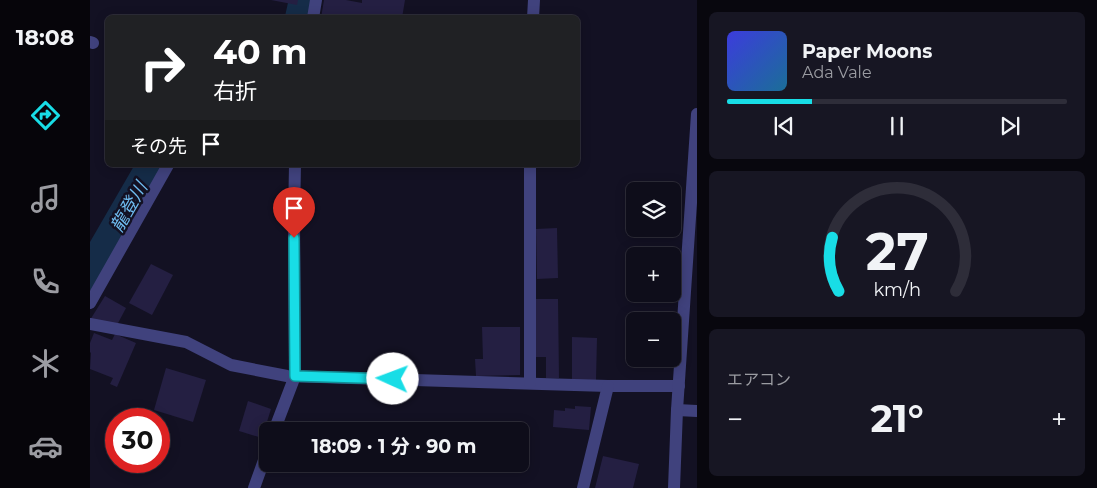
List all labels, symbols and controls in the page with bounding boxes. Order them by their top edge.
text: 18:08 [16,24,74,51]
text: 40 m [213,30,308,73]
icon: right [130,35,195,100]
text: Paper Moons [802,40,932,63]
text: Ada Vale [802,63,872,82]
text: 右折 [213,78,257,105]
icon: directions [28,98,63,133]
icon: previous [770,112,798,140]
icon: pause [883,112,911,140]
icon: next [996,112,1024,140]
icon: arrive [197,130,225,158]
text: その先 [130,135,187,158]
water label: 龍登川 [106,176,153,236]
icon: music [28,181,63,216]
map controls [626,182,681,367]
button: layers [626,182,681,237]
pin [273,187,315,238]
icon: arrive [280,194,308,222]
text: 27 [866,220,928,283]
button: + [626,247,681,302]
icon: phone [28,264,63,299]
text: km/h [873,279,921,300]
button: − [626,312,681,367]
icon: climate [28,346,63,381]
position arrow [366,352,418,404]
text: エアコン [727,370,791,389]
text: 21° [870,395,924,442]
text: − [727,402,743,436]
text: + [1051,402,1067,436]
speed limit sign: 30 [105,408,170,473]
icon: car [28,429,63,464]
text: 18:09 · 1 分 · 90 m [311,435,477,458]

